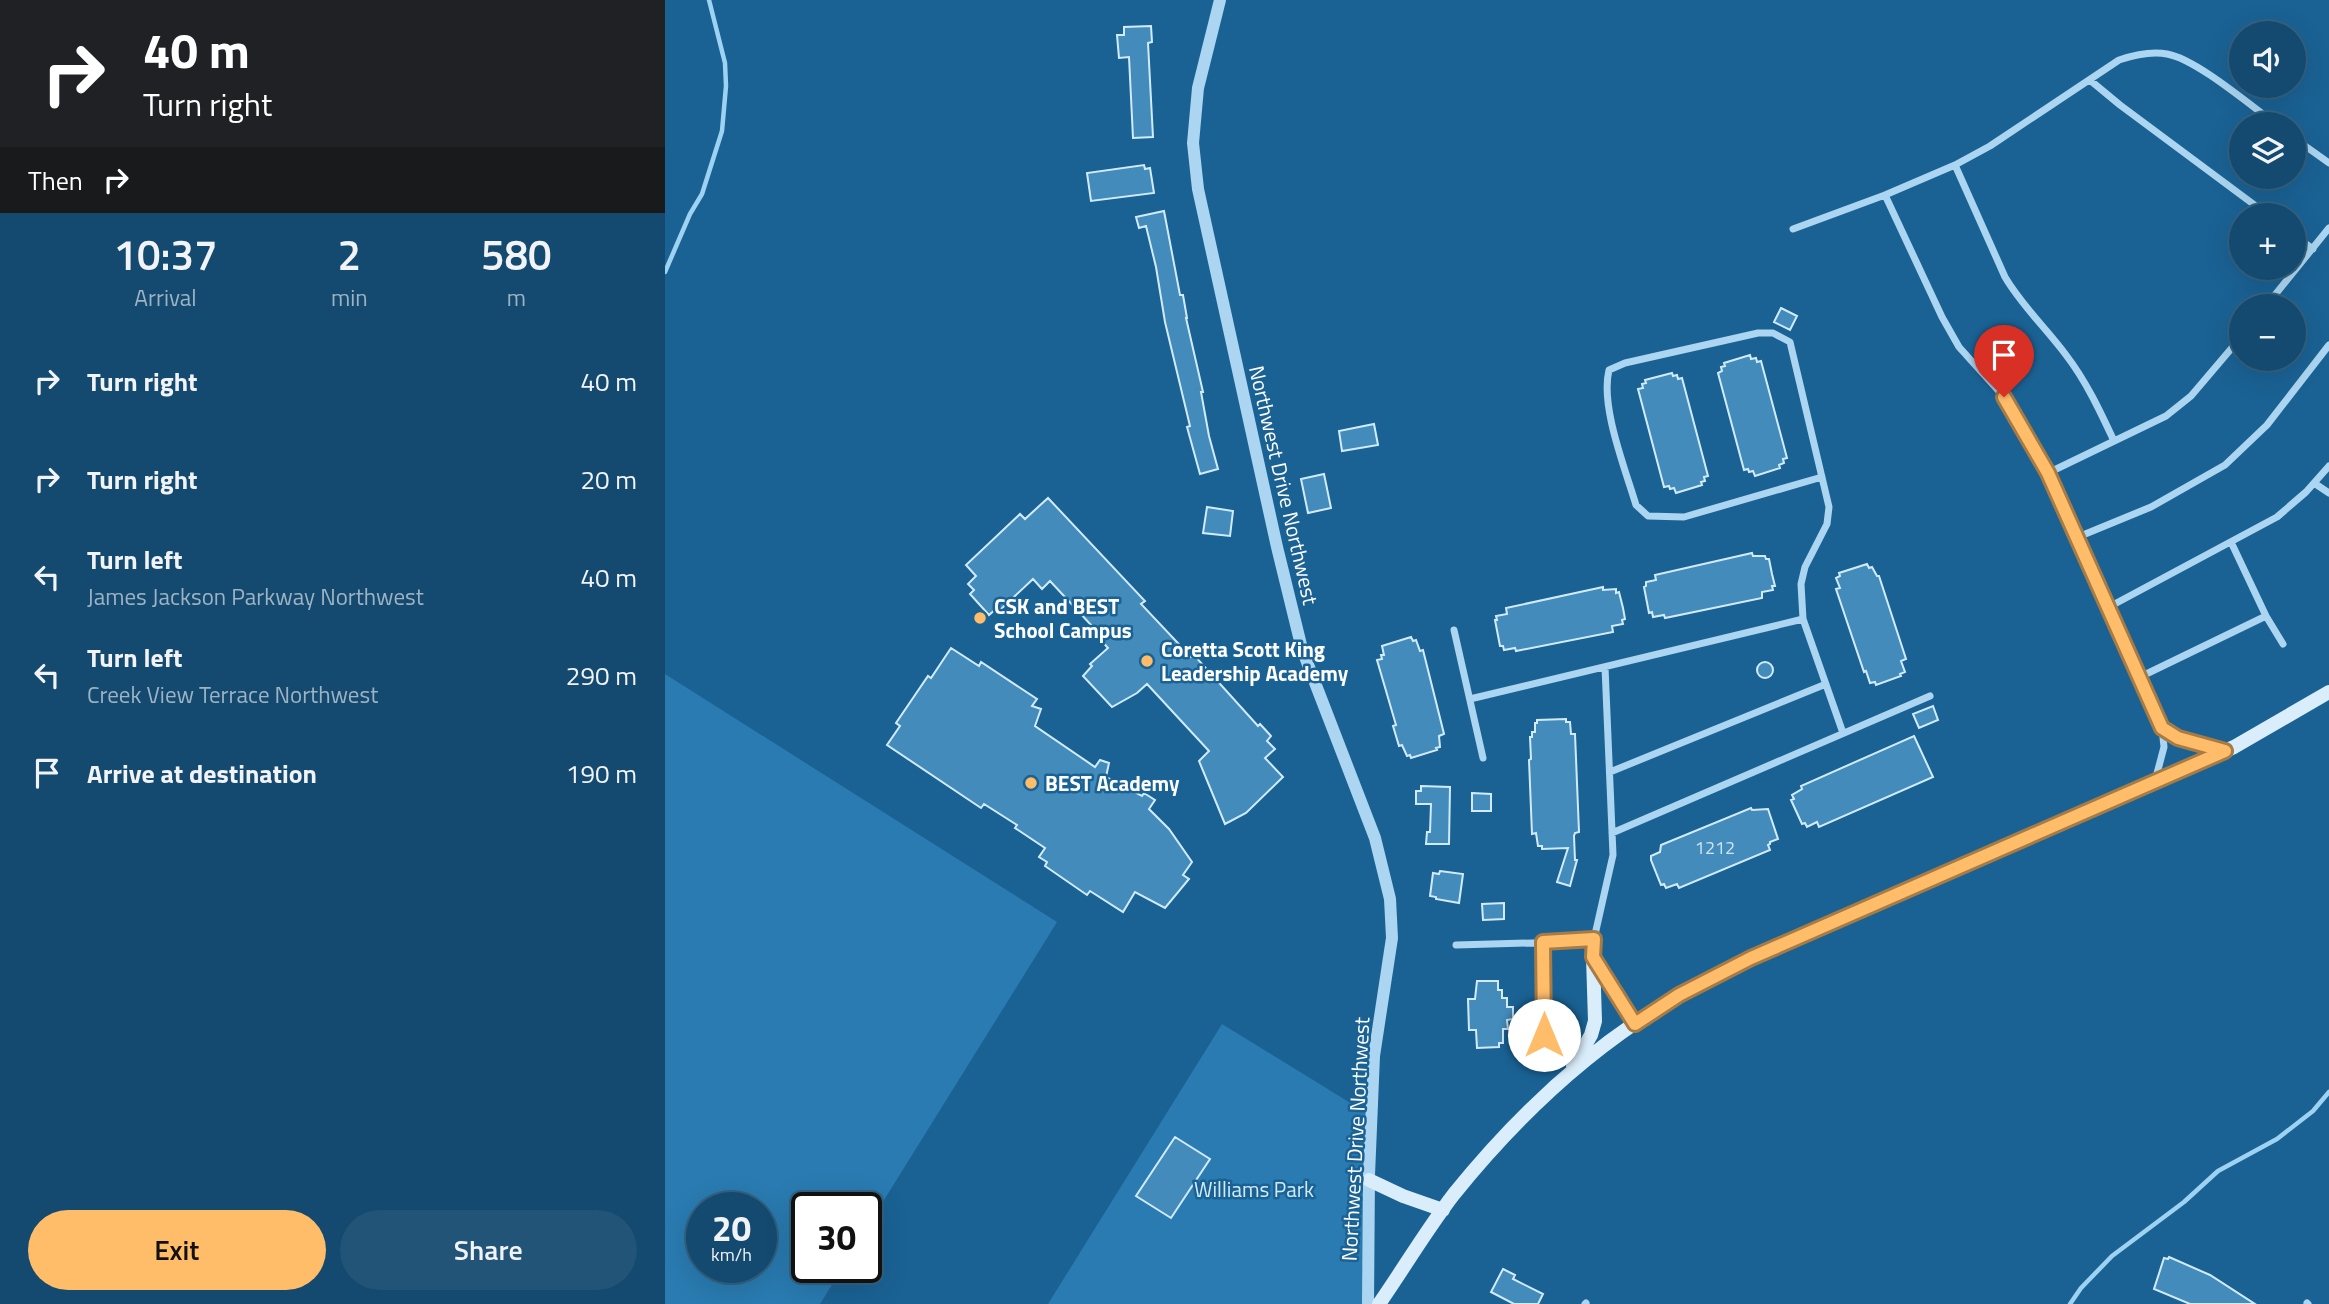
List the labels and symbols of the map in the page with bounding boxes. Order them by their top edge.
pin [1974,325,2034,397]
street label: Northwest Drive Northwest [1241,362,1327,608]
place label: CSK and BEST School Campus [994,590,1132,646]
marker: CSK and BEST School Campus [972,610,988,626]
place label: Coretta Scott King Leadership Academy [1161,633,1349,689]
marker: Coretta Scott King Leadership Academy [1139,653,1155,669]
place label: BEST Academy [1045,767,1180,799]
marker: BEST Academy [1023,775,1039,791]
house number: 1212 [1695,834,1735,861]
position arrow [1507,998,1581,1072]
street label: Northwest Drive Northwest [1333,1015,1377,1262]
park label: Williams Park [1194,1173,1314,1205]
speed limit sign: 30 [791,1192,882,1283]

